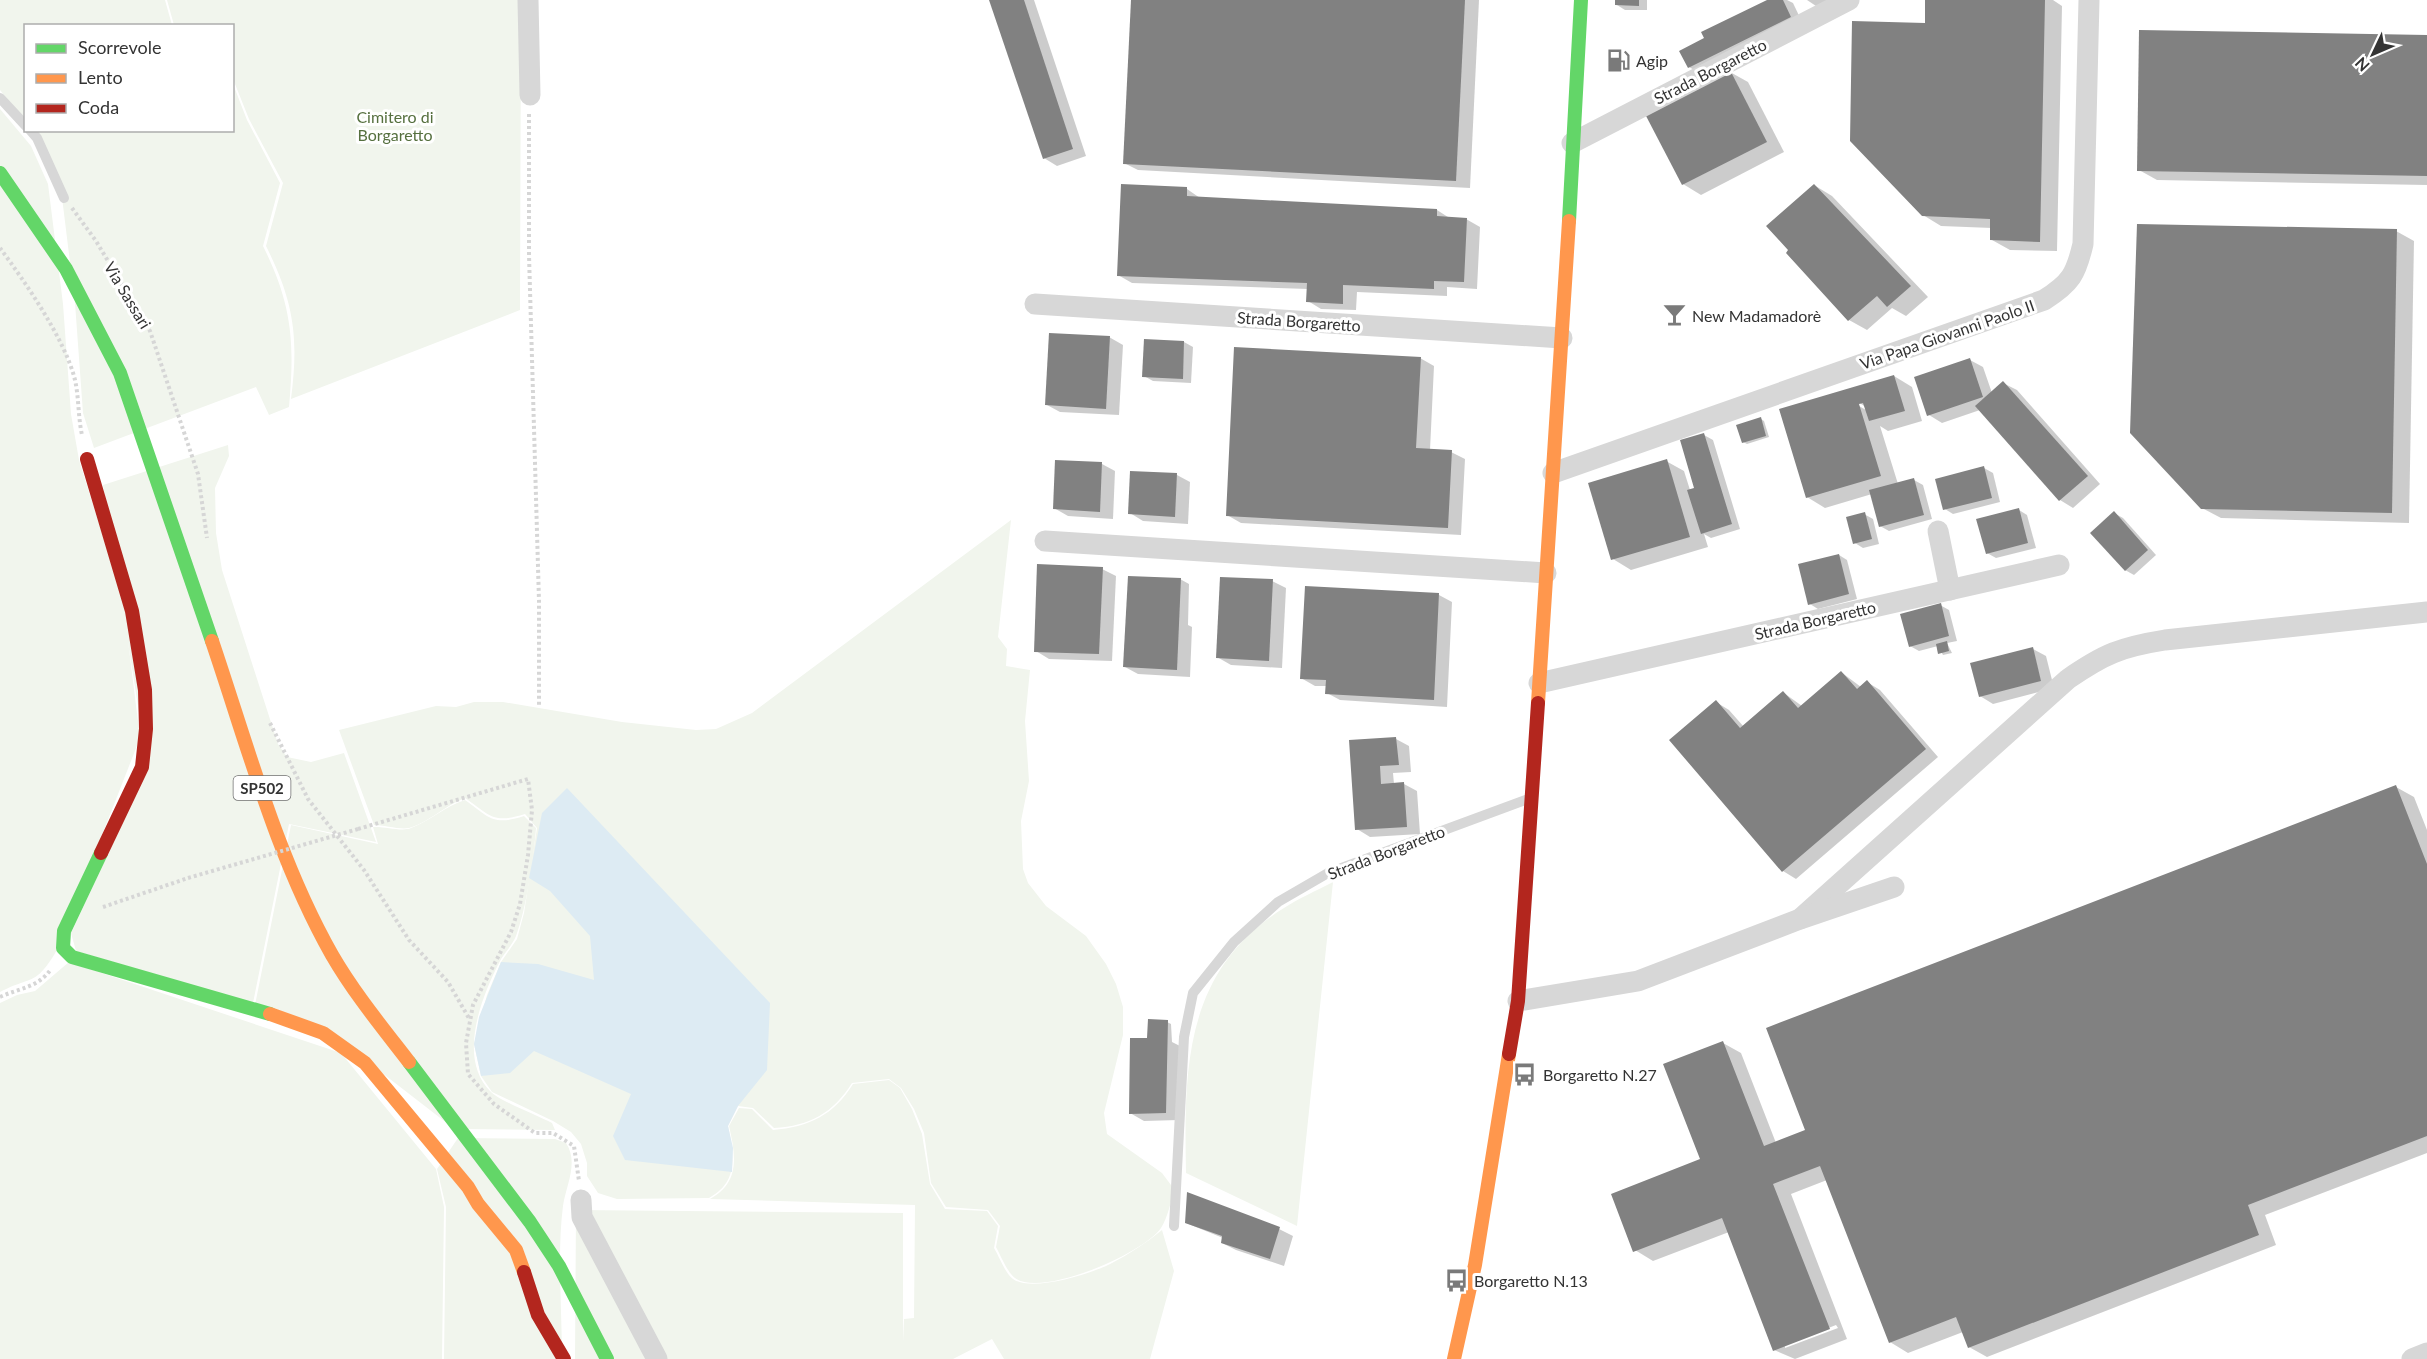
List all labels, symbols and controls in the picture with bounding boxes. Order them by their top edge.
legend [24,24,234,132]
north arrow [2343,24,2403,84]
street label: Strada Borgaretto [1651,34,1769,108]
text: Scorrevole [78,36,161,58]
fuel station icon: Agip [1605,47,1631,73]
place label: Agip [1636,51,1668,70]
text: N [2351,54,2373,76]
text: Lento [78,66,123,88]
text: Coda [78,96,119,118]
park label: Cimitero di Borgaretto [356,107,434,144]
street label: Via Sassari [101,258,155,332]
street label: Via Papa Giovanni Paolo II [1857,295,2037,373]
bar icon: New Madamadorè [1661,302,1687,328]
place label: New Madamadorè [1692,306,1821,325]
street label: Strada Borgaretto [1237,307,1361,335]
street label: Strada Borgaretto [1753,597,1877,643]
road number: SP502 [234,776,290,800]
street label: Strada Borgaretto [1325,821,1447,883]
bus stop icon: Borgaretto N.27 [1512,1061,1538,1087]
place label: Borgaretto N.27 [1543,1065,1657,1084]
bus stop icon: Borgaretto N.13 [1443,1267,1469,1293]
place label: Borgaretto N.13 [1474,1271,1588,1290]

